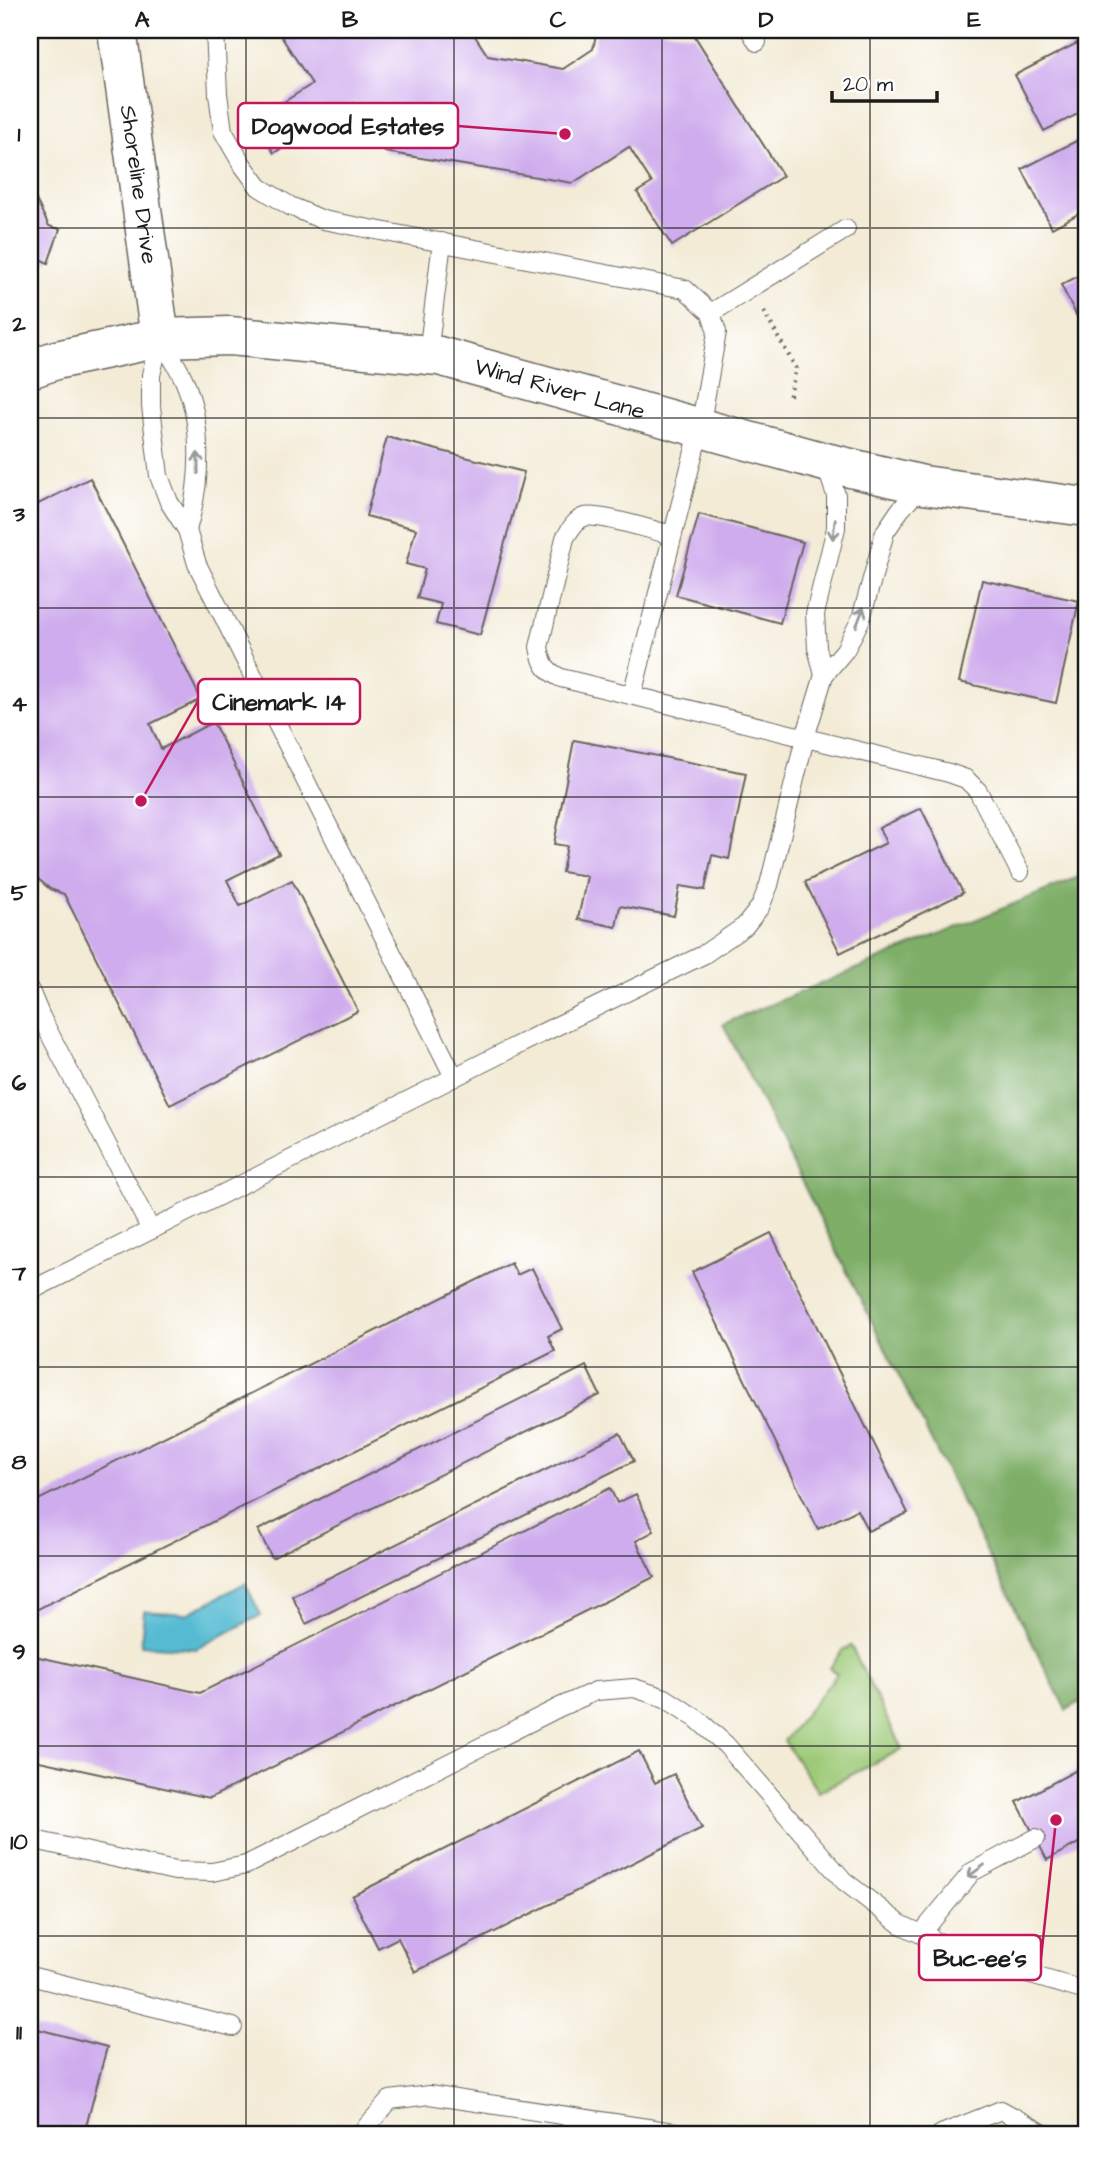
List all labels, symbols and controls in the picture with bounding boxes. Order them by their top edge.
text: A [135,4,150,36]
text: B [342,4,359,36]
text: C [550,4,567,36]
text: D [759,4,774,36]
text: E [967,4,981,36]
scale bar [832,60,937,104]
text: 20 m [843,70,894,99]
street label: Shoreline Drive [112,103,165,266]
callout: Dogwood Estates [238,103,458,148]
text: Dogwood Estates [252,110,444,145]
text: 1 [18,118,21,150]
text: 2 [11,308,26,340]
street label: Wind River Lane [471,350,649,428]
one-way arrow [191,452,205,475]
text: 3 [12,498,25,530]
one-way arrow [828,517,841,540]
one-way arrow [855,607,867,629]
callout: Cinemark 14 [198,679,360,724]
text: Cinemark 14 [212,686,346,720]
text: 4 [11,688,27,720]
text: 5 [11,877,28,909]
text: 6 [12,1067,27,1099]
text: 7 [11,1257,27,1289]
text: 8 [12,1446,27,1478]
text: 9 [12,1636,26,1668]
text: 10 [10,1826,28,1858]
one-way arrow [967,1863,986,1878]
callout: Buc-ee's [919,1935,1041,1980]
text: Buc-ee's [933,1942,1027,1976]
text: 11 [16,2016,22,2048]

